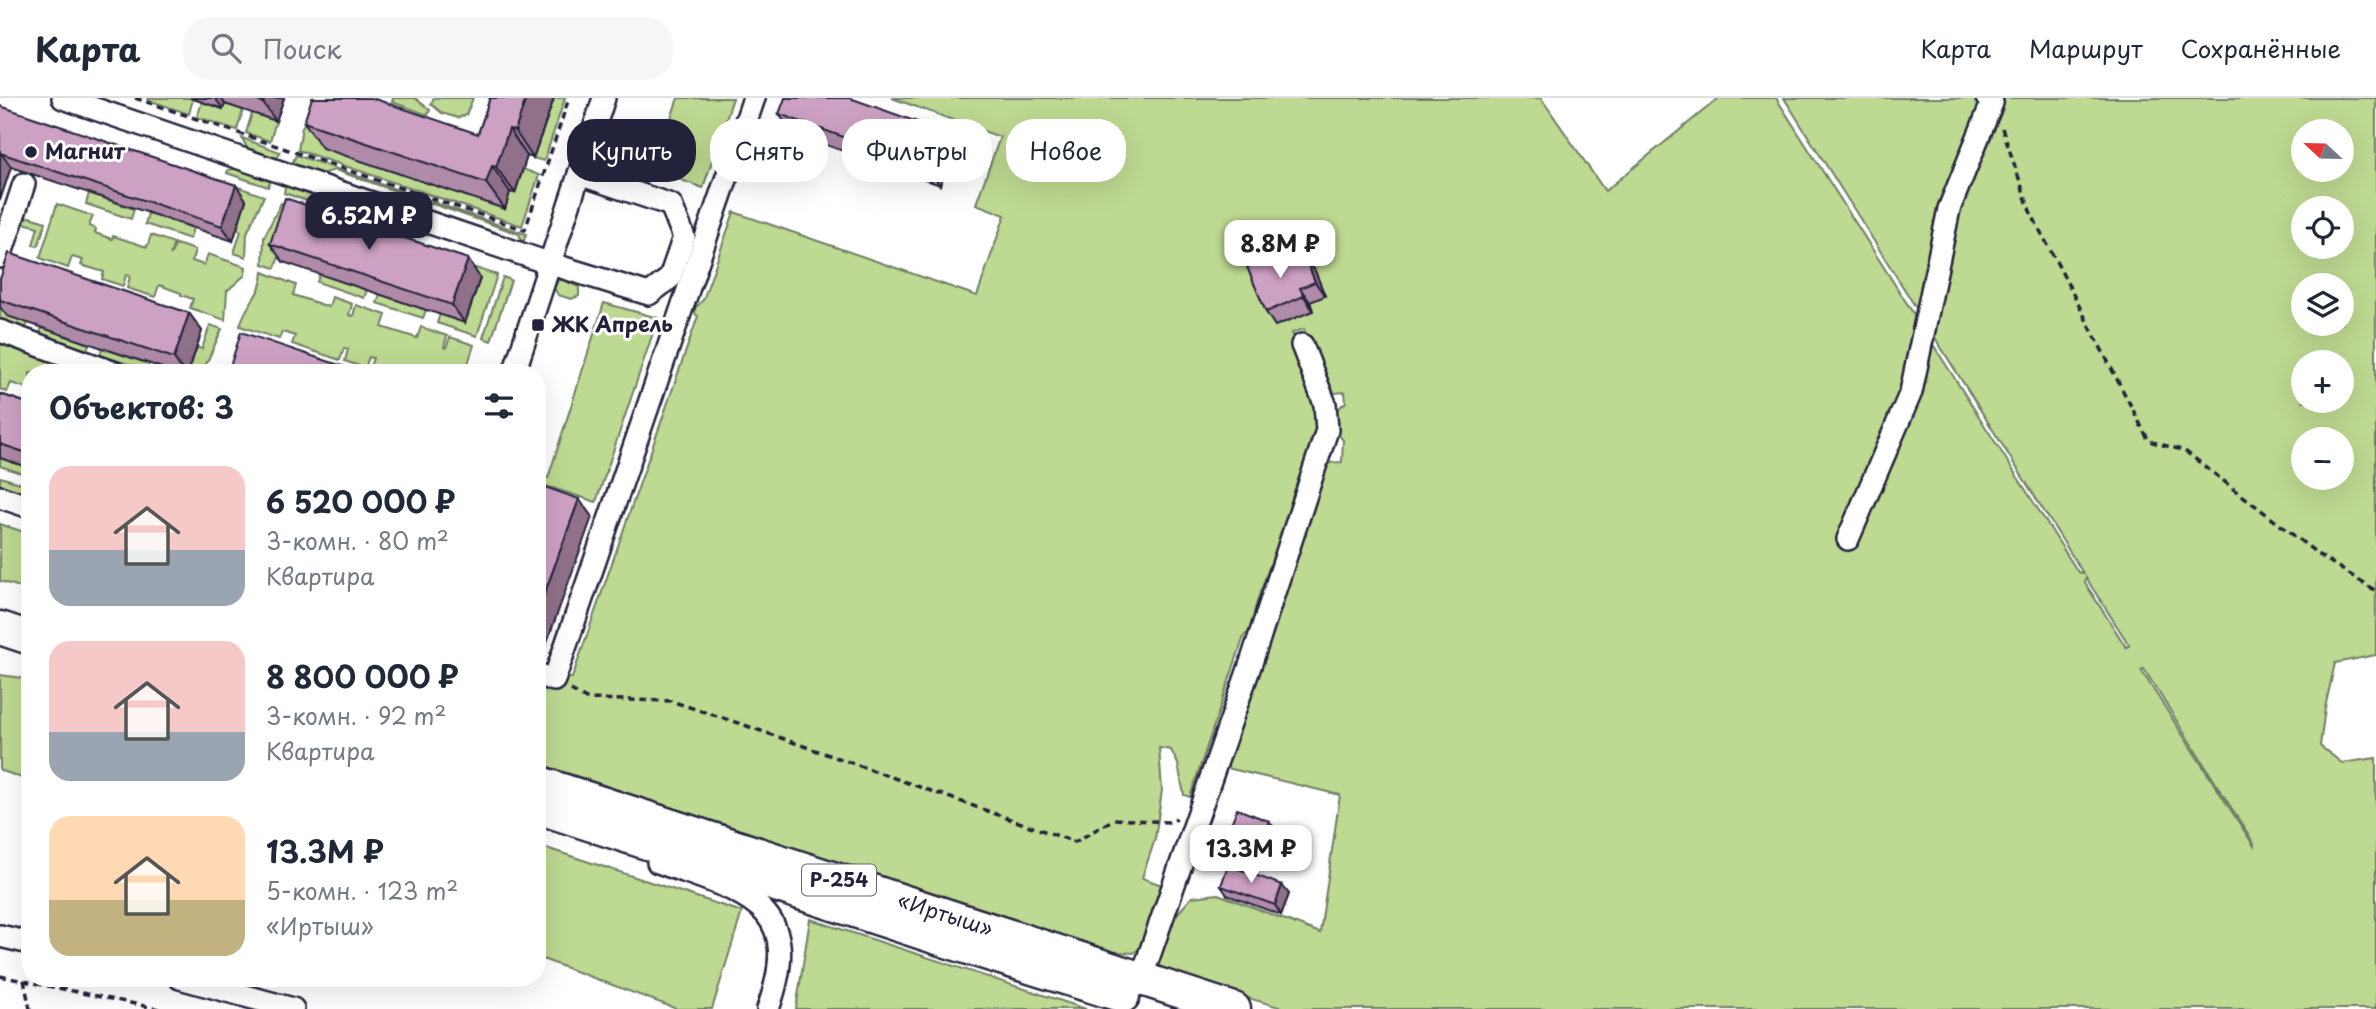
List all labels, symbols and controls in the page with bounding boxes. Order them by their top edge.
search box [183,17,673,80]
text: Карта [35,23,141,73]
icon: search [207,29,245,67]
text: Поиск [263,29,342,68]
text: Карта [1920,30,1991,66]
text: Маршрут [2029,30,2143,66]
text: Сохранённые [2181,30,2341,66]
chip: Купить [567,119,696,182]
chip: Снять [710,119,828,182]
chip: Фильтры [842,119,992,182]
chip: Новое [1006,119,1126,182]
north arrow [2291,119,2354,182]
map controls [2291,119,2354,490]
place label: Магнит [45,134,126,166]
marker: Магнит [23,144,39,160]
pin: 6.52M ₽ [304,192,434,252]
button: locate [2291,196,2354,259]
text: 6.52M ₽ [321,197,417,232]
pin: 8.8M ₽ [1223,220,1337,280]
text: 8.8M ₽ [1240,225,1320,260]
button: layers [2291,273,2354,336]
place label: ЖК Апрель [551,307,673,339]
marker: ЖК Апрель [530,317,546,333]
button: + [2291,350,2354,413]
text: Объектов: 3 [49,384,234,429]
icon: filters [480,387,518,425]
button: − [2291,427,2354,490]
text: 6 520 000 ₽ [266,478,455,523]
icon: home [105,494,189,578]
text: 3-комн. · 80 m² [266,523,449,558]
text: Квартира [266,558,374,593]
text: 8 800 000 ₽ [266,653,459,698]
icon: home [105,669,189,753]
text: 3-комн. · 92 m² [266,698,446,733]
text: Квартира [266,733,374,768]
pin: 13.3M ₽ [1186,826,1316,885]
text: 13.3M ₽ [266,828,384,873]
text: 13.3M ₽ [1206,830,1296,865]
icon: home [105,844,189,928]
road number: Р-254 [802,864,876,895]
text: 5-комн. · 123 m² [266,873,458,908]
street label: «Иртыш» [894,883,997,944]
text: «Иртыш» [266,908,374,943]

